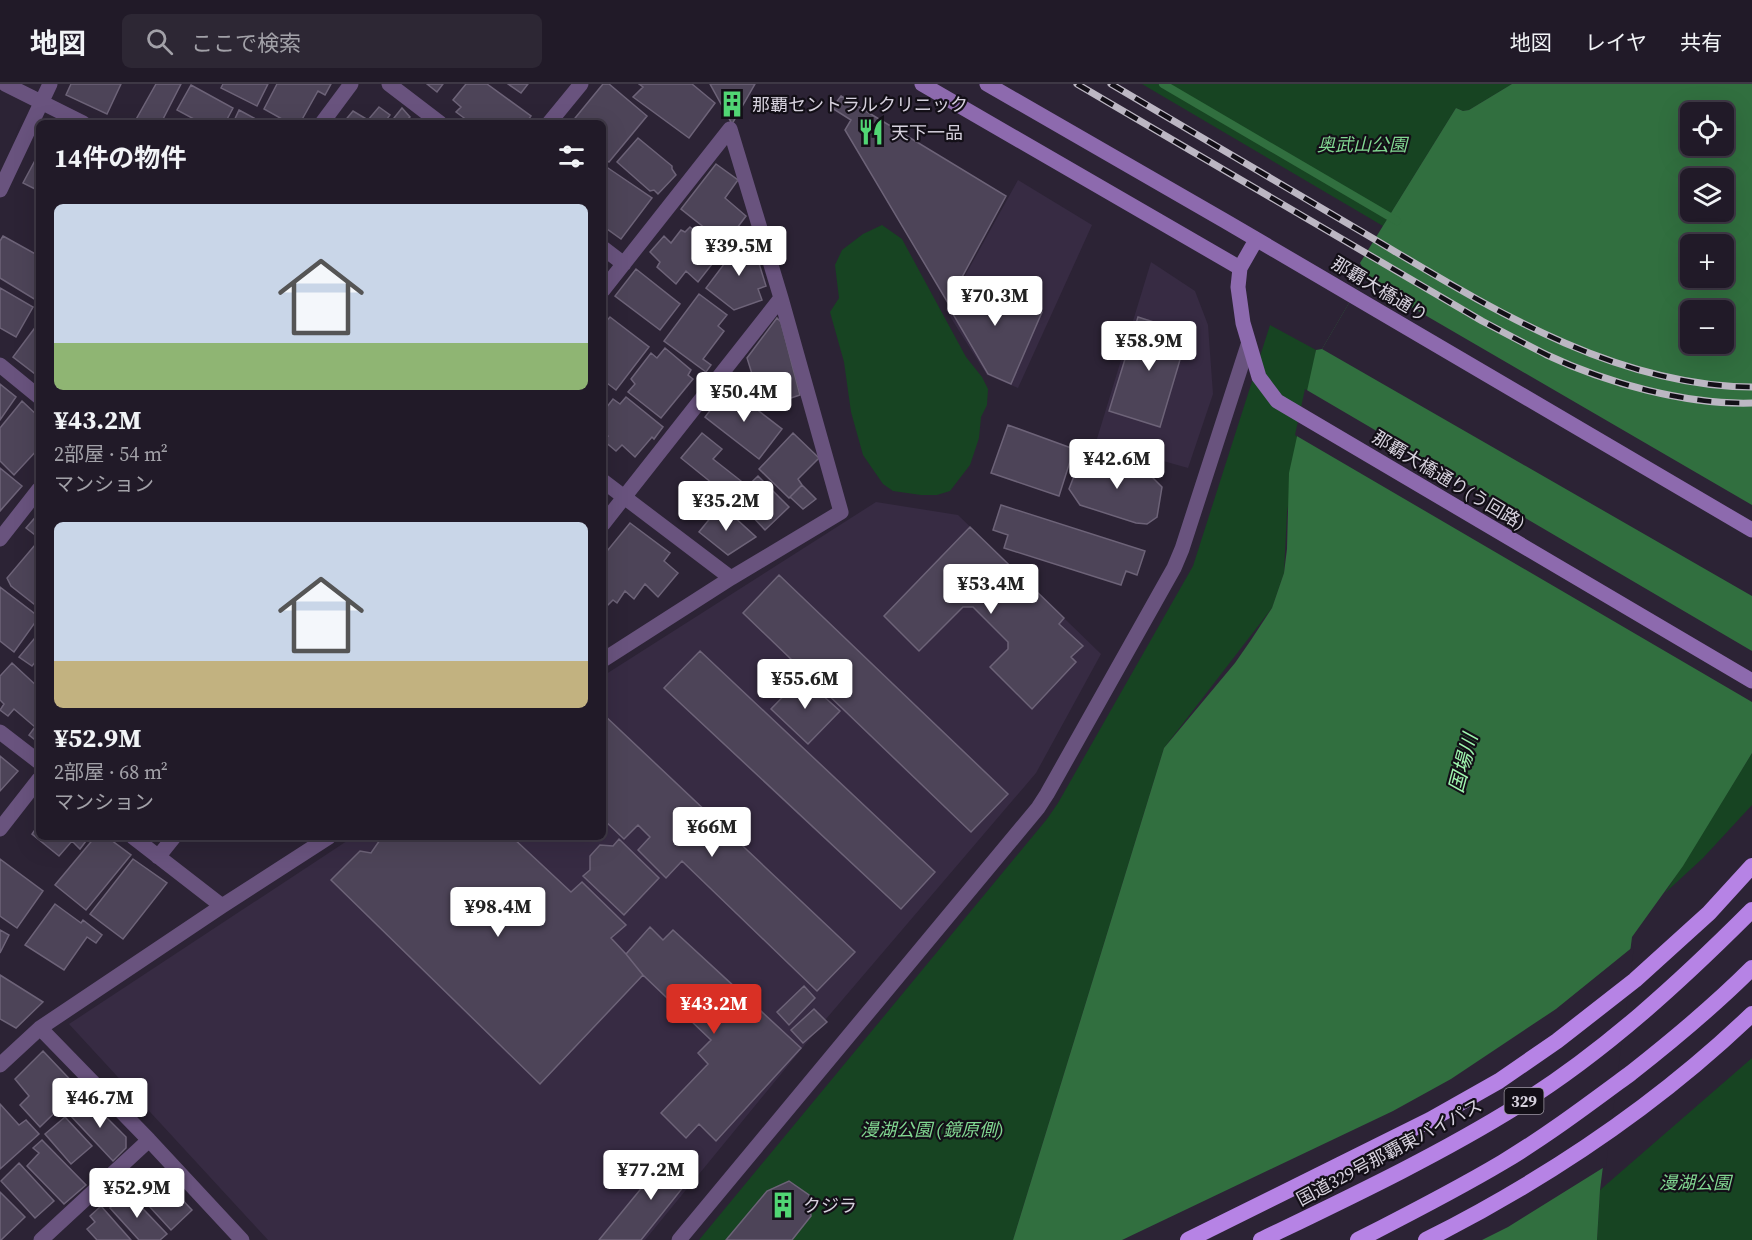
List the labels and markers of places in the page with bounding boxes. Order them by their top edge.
building icon: 那覇セントラルクリニック [717,89,747,119]
place label: 那覇セントラルクリニック [752,92,968,117]
restaurant icon: 天下一品 [856,117,886,147]
place label: 天下一品 [891,120,963,145]
pin: ¥39.5M [690,226,788,277]
pin: ¥70.3M [946,276,1044,327]
pin: ¥58.9M [1100,321,1198,372]
pin: ¥50.4M [695,372,793,423]
pin: ¥42.6M [1068,439,1166,490]
pin: ¥35.2M [677,481,775,532]
pin: ¥53.4M [942,564,1040,615]
pin: ¥55.6M [756,659,854,710]
pin: ¥66M [676,807,748,858]
pin: ¥98.4M [449,887,547,938]
pin: ¥43.2M [665,984,763,1035]
pin: ¥46.7M [51,1078,149,1129]
pin: ¥77.2M [602,1150,700,1201]
pin: ¥52.9M [88,1168,186,1219]
building icon: クジラ [768,1190,798,1220]
place label: クジラ [803,1193,857,1218]

